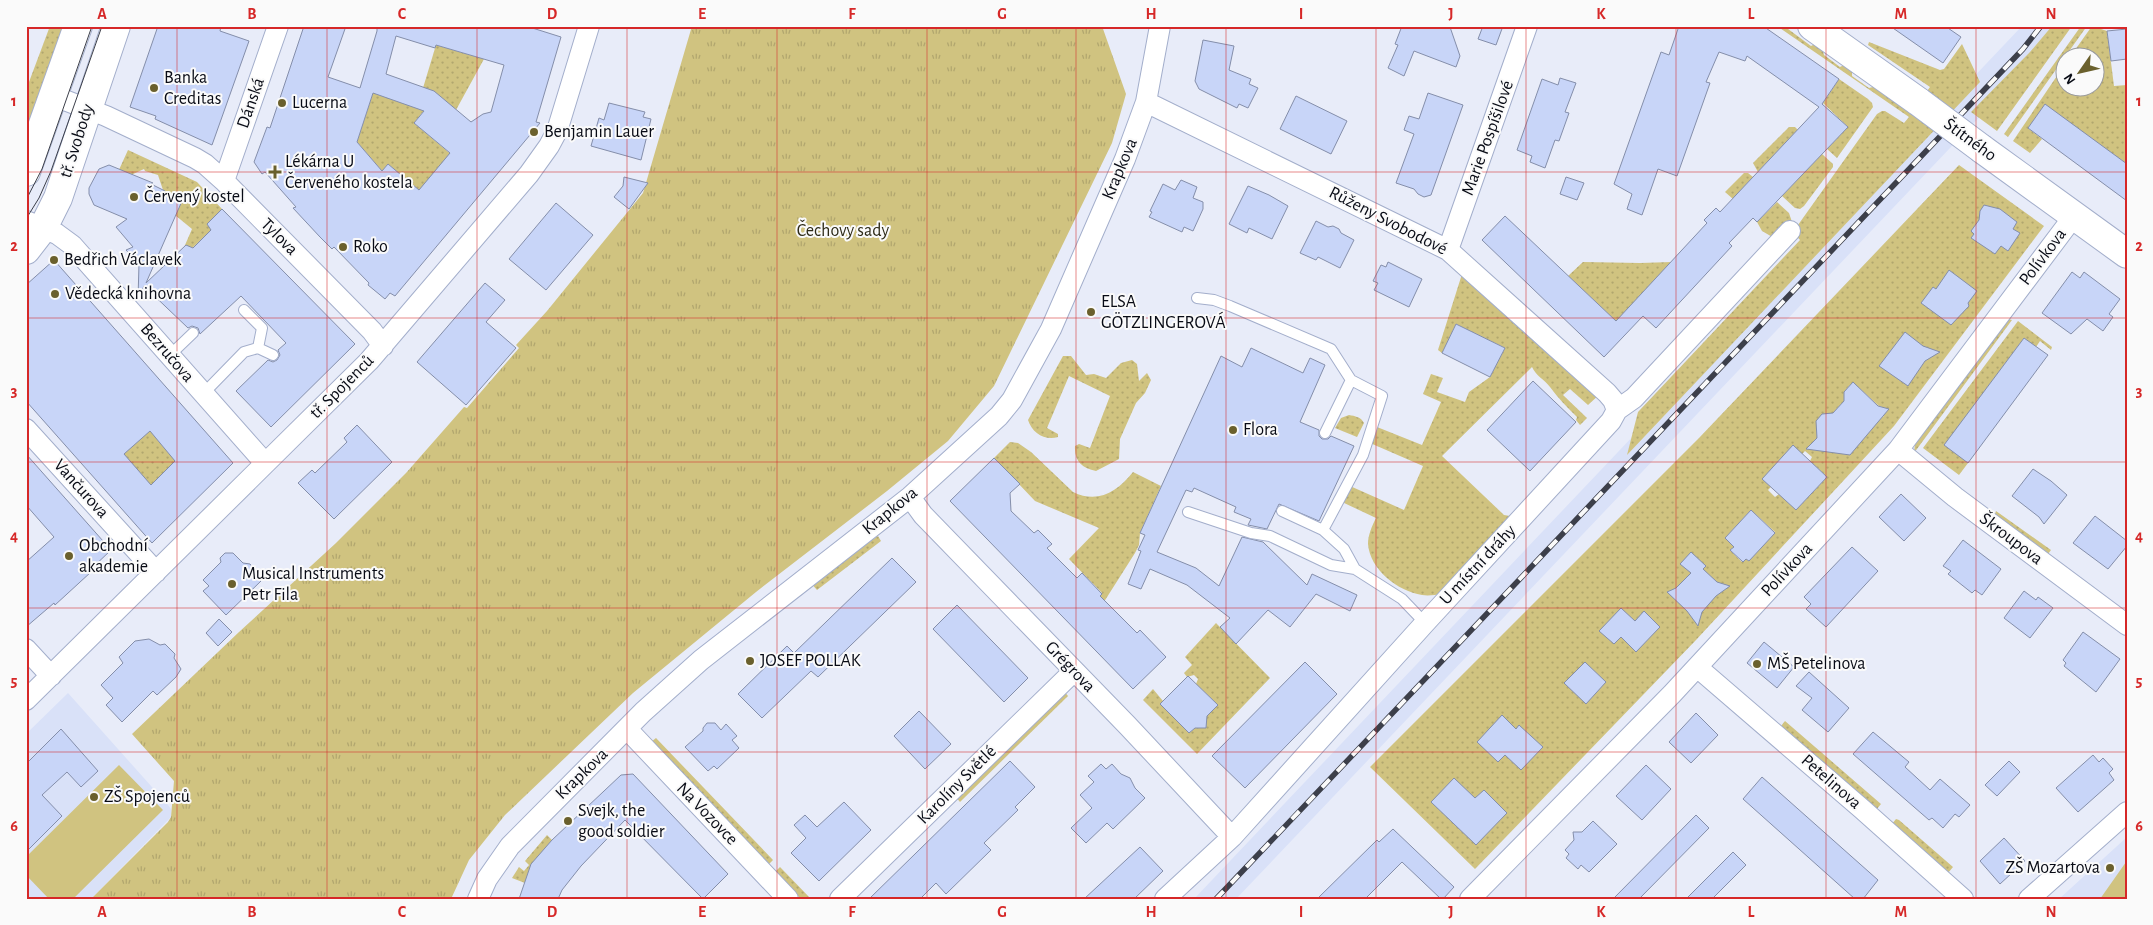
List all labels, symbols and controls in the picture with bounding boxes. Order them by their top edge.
text: A [97,6,107,22]
text: B [247,6,257,22]
text: C [398,6,407,22]
text: D [547,6,558,22]
text: E [698,6,706,22]
text: F [848,6,856,22]
text: G [997,6,1007,22]
text: H [1145,6,1157,22]
text: I [1299,6,1303,22]
text: J [1448,6,1454,22]
text: K [1596,6,1606,22]
text: L [1748,6,1755,22]
text: M [1895,6,1907,22]
text: N [2045,6,2057,22]
north arrow [2056,48,2106,98]
place label: Banka Creditas [164,69,222,108]
text: N [2062,71,2079,87]
street label: Dánská [234,76,268,130]
street label: Marie Pospíšilové [1459,78,1517,198]
marker: Banka Creditas [148,82,160,94]
text: 1 [11,93,17,109]
text: 1 [2136,93,2142,109]
place label: Lucerna [292,94,347,112]
marker: Lucerna [276,97,288,109]
street label: tř. Svobody [57,102,97,180]
street label: Štítného [1940,113,2002,165]
place label: Benjamin Lauer [544,123,654,141]
marker: Benjamin Lauer [528,126,540,138]
street label: Krapkova [1099,136,1141,202]
place label: Lékárna U Červeného kostela [285,153,413,192]
marker: Lékárna U Červeného kostela [269,166,281,178]
street label: Růženy Svobodové [1326,183,1450,259]
place label: Červený kostel [144,185,245,206]
marker: Červený kostel [128,191,140,203]
street label: Tylova [257,215,301,259]
park label: Čechovy sady [797,219,890,240]
street label: Polívkova [2016,225,2070,289]
text: 2 [10,238,18,254]
place label: Roko [353,238,388,256]
text: 2 [2135,238,2143,254]
marker: Roko [337,241,349,253]
place label: Bedřich Václavek [64,251,182,269]
marker: Bedřich Václavek [48,254,60,266]
place label: Vědecká knihovna [65,285,191,303]
marker: Vědecká knihovna [49,288,61,300]
place label: ELSA GÖTZLINGEROVÁ [1101,293,1226,332]
marker: ELSA GÖTZLINGEROVÁ [1085,306,1097,318]
street label: Bezručova [137,320,197,386]
street label: tř. Spojenců [307,352,377,422]
text: 3 [11,383,18,399]
text: 3 [2136,383,2143,399]
place label: Flora [1243,421,1278,439]
marker: Flora [1227,424,1239,436]
street label: Vančurova [50,456,112,522]
street label: Krapkova [859,484,921,538]
street label: Škroupova [1976,507,2048,568]
street label: U místní dráhy [1437,521,1520,608]
text: 4 [10,528,18,544]
text: 4 [2135,528,2143,544]
place label: Obchodní akademie [79,537,148,576]
street label: Polívkova [1758,540,1816,600]
marker: Obchodní akademie [63,550,75,562]
place label: Musical Instruments Petr Fila [242,565,384,604]
marker: Musical Instruments Petr Fila [226,578,238,590]
street label: Grégrova [1042,638,1098,696]
place label: JOSEF POLLAK [760,652,861,670]
place label: MŠ Petelinova [1767,652,1866,673]
marker: JOSEF POLLAK [744,655,756,667]
marker: MŠ Petelinova [1751,658,1763,670]
text: 5 [11,673,18,689]
text: 5 [2136,673,2143,689]
street label: Karolíny Světlé [914,742,1000,828]
street label: Krapkova [552,745,612,803]
street label: Petelinova [1798,751,1864,813]
street label: Na Vozovce [673,779,741,849]
place label: ZŠ Spojenců [104,785,190,806]
marker: ZŠ Spojenců [88,791,100,803]
place label: Svejk, the good soldier [578,802,665,841]
marker: Svejk, the good soldier [562,815,574,827]
text: 6 [10,818,18,834]
text: 6 [2135,818,2143,834]
place label: ZŠ Mozartova [2006,856,2100,877]
marker: ZŠ Mozartova [2104,862,2116,874]
text: A [97,904,107,920]
text: B [247,904,257,920]
text: C [398,904,407,920]
text: D [547,904,558,920]
text: E [698,904,706,920]
text: F [848,904,856,920]
text: G [997,904,1007,920]
text: H [1145,904,1157,920]
text: I [1299,904,1303,920]
text: J [1448,904,1454,920]
text: K [1596,904,1606,920]
text: L [1748,904,1755,920]
text: M [1895,904,1907,920]
text: N [2045,904,2057,920]

